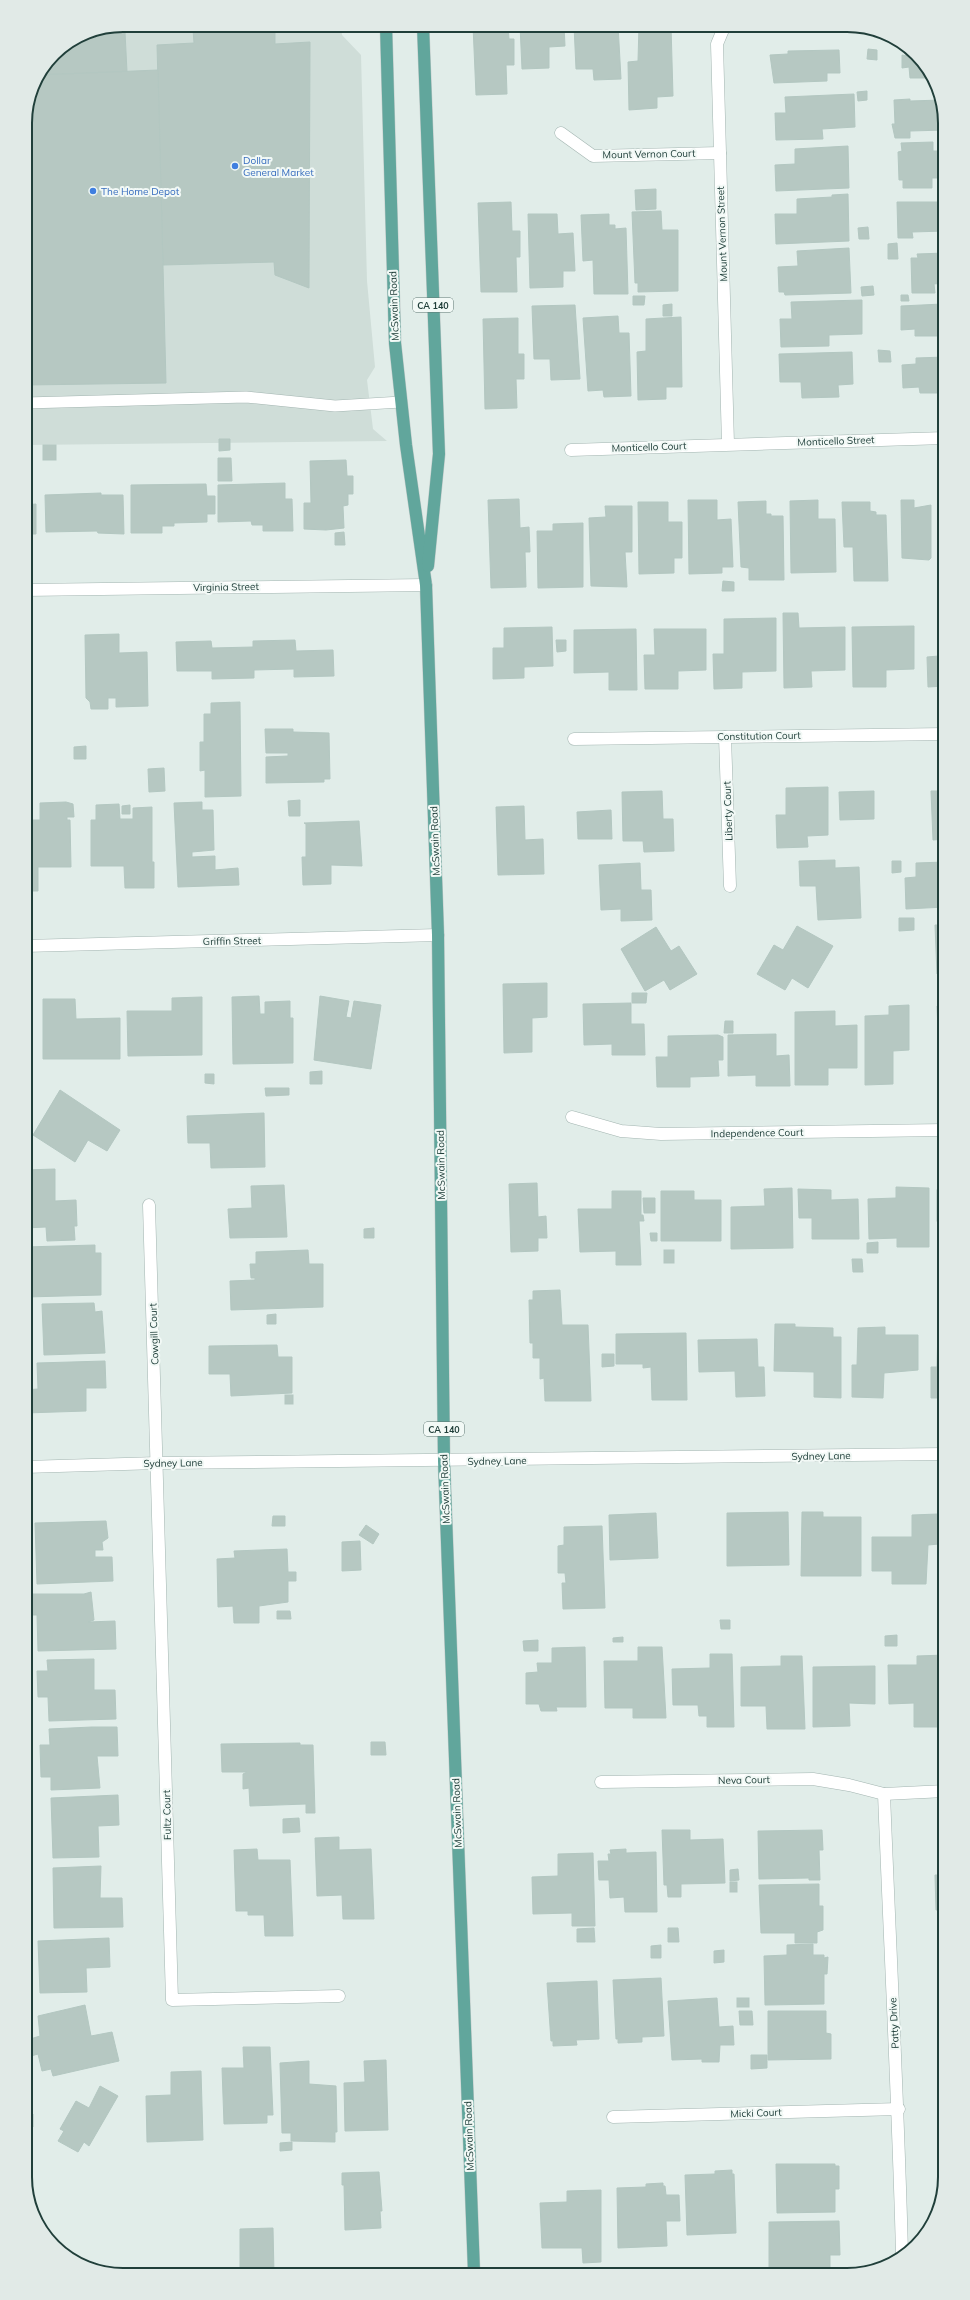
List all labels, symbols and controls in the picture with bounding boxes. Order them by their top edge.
street label: Mount Vernon Court [602,147,696,161]
place label: Dollar General Market [243,154,314,179]
marker: Dollar General Market [230,161,240,171]
place label: The Home Depot [101,185,180,198]
marker: The Home Depot [88,186,98,196]
street label: Mount Vernon Street [714,186,730,282]
street label: McSwain Road [386,271,402,341]
road number: CA 140 [413,298,453,312]
street label: Monticello Street [797,433,875,449]
street label: Monticello Court [611,439,687,455]
street label: Virginia Street [193,580,260,594]
street label: Constitution Court [717,729,801,743]
street label: Liberty Court [720,780,736,841]
street label: McSwain Road [427,806,443,876]
street label: Griffin Street [203,934,262,948]
street label: Independence Court [711,1126,804,1140]
street label: McSwain Road [434,1130,448,1200]
street label: Cowgill Court [146,1302,162,1365]
road number: CA 140 [424,1422,464,1436]
street label: Sydney Lane [791,1449,851,1463]
street label: McSwain Road [437,1454,453,1524]
street label: Sydney Lane [467,1454,527,1468]
street label: Sydney Lane [143,1456,203,1470]
street label: Neva Court [718,1773,771,1787]
street label: McSwain Road [449,1778,465,1848]
street label: Fultz Court [160,1789,174,1840]
street label: Patty Drive [886,1997,902,2049]
street label: McSwain Road [461,2101,477,2171]
street label: Micki Court [730,2106,782,2120]

